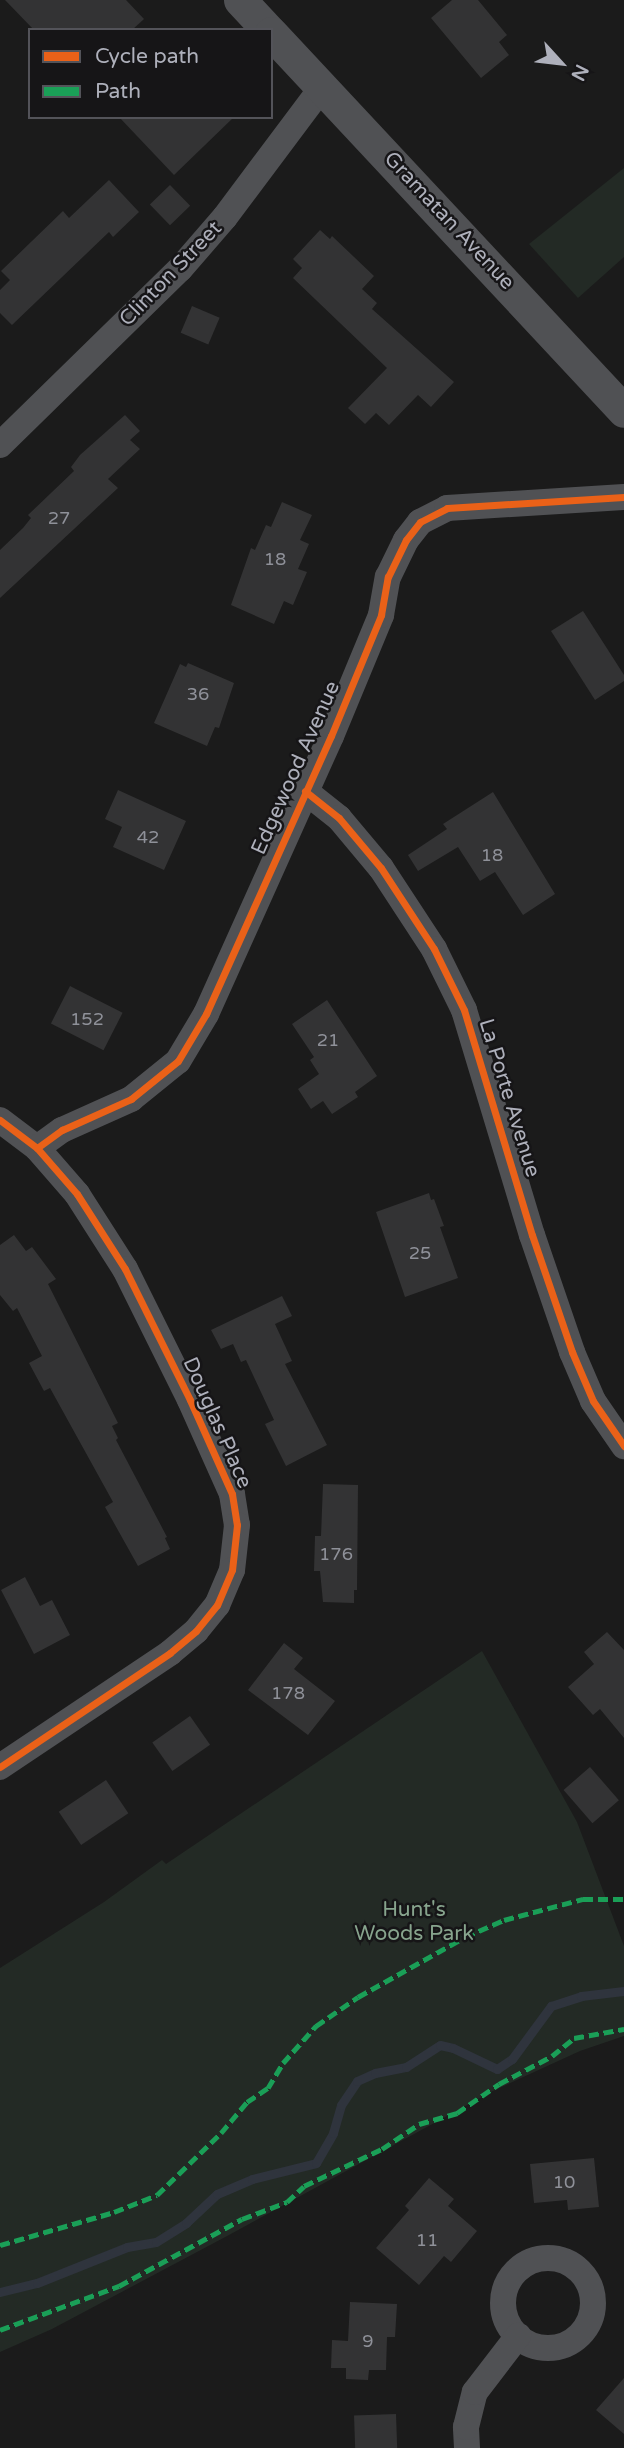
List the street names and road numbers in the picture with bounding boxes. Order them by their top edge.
street label: Gramatan Avenue [378,147,520,295]
street label: Clinton Street [115,216,227,332]
street label: Edgewood Avenue [246,677,346,859]
street label: La Porte Avenue [473,1016,545,1180]
street label: Douglas Place [177,1354,257,1492]

